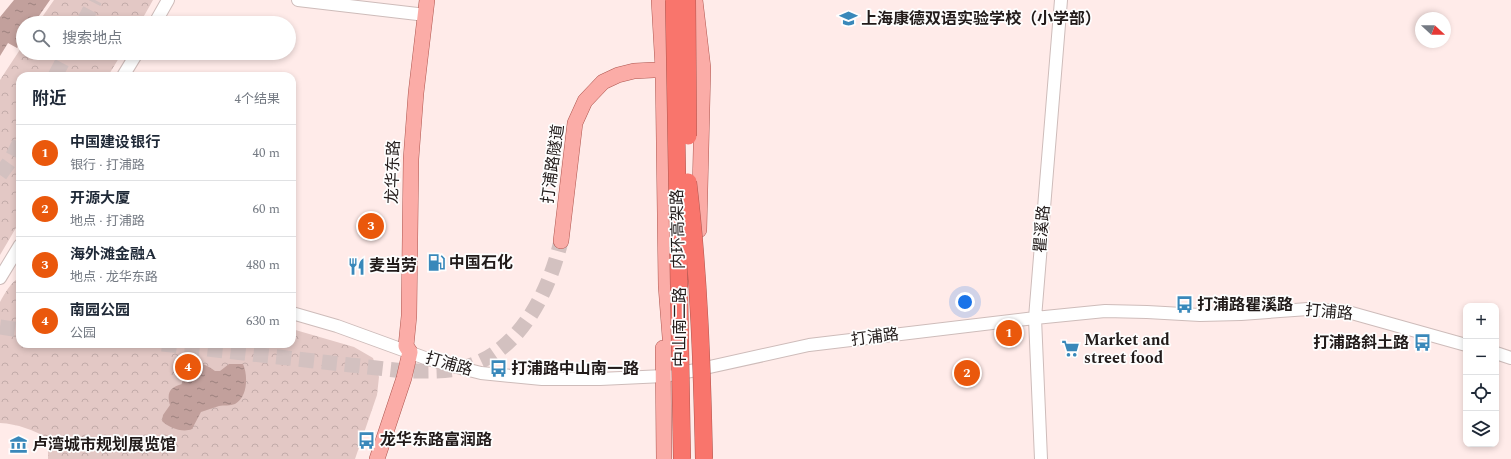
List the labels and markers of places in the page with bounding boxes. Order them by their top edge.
place label: 上海康德双语实验学校（小学部） [861,7,1101,31]
school or university icon: 上海康德双语实验学校（小学部） [838,9,858,29]
pin: 3 [358,211,384,241]
place label: 中国石化 [449,251,513,275]
fuel station icon: 中国石化 [426,253,446,273]
place label: 麦当劳 [369,254,417,278]
restaurant icon: 麦当劳 [346,256,366,276]
place label: 打浦路瞿溪路 [1197,293,1293,317]
bus stop icon: 打浦路瞿溪路 [1174,295,1194,315]
pin: 1 [996,318,1022,348]
place label: Market and street food [1084,328,1170,370]
place label: 打浦路斜土路 [1313,331,1409,355]
bus stop icon: 打浦路斜土路 [1412,333,1432,353]
supermarket icon: Market and street food [1061,339,1081,359]
pin: 4 [175,352,201,382]
place label: 打浦路中山南一路 [511,357,639,381]
pin: 2 [954,358,980,388]
bus stop icon: 打浦路中山南一路 [488,359,508,379]
place label: 龙华东路富润路 [380,428,492,452]
bus stop icon: 龙华东路富润路 [357,430,377,450]
place label: 卢湾城市规划展览馆 [32,433,176,457]
museum icon: 卢湾城市规划展览馆 [9,435,29,455]

